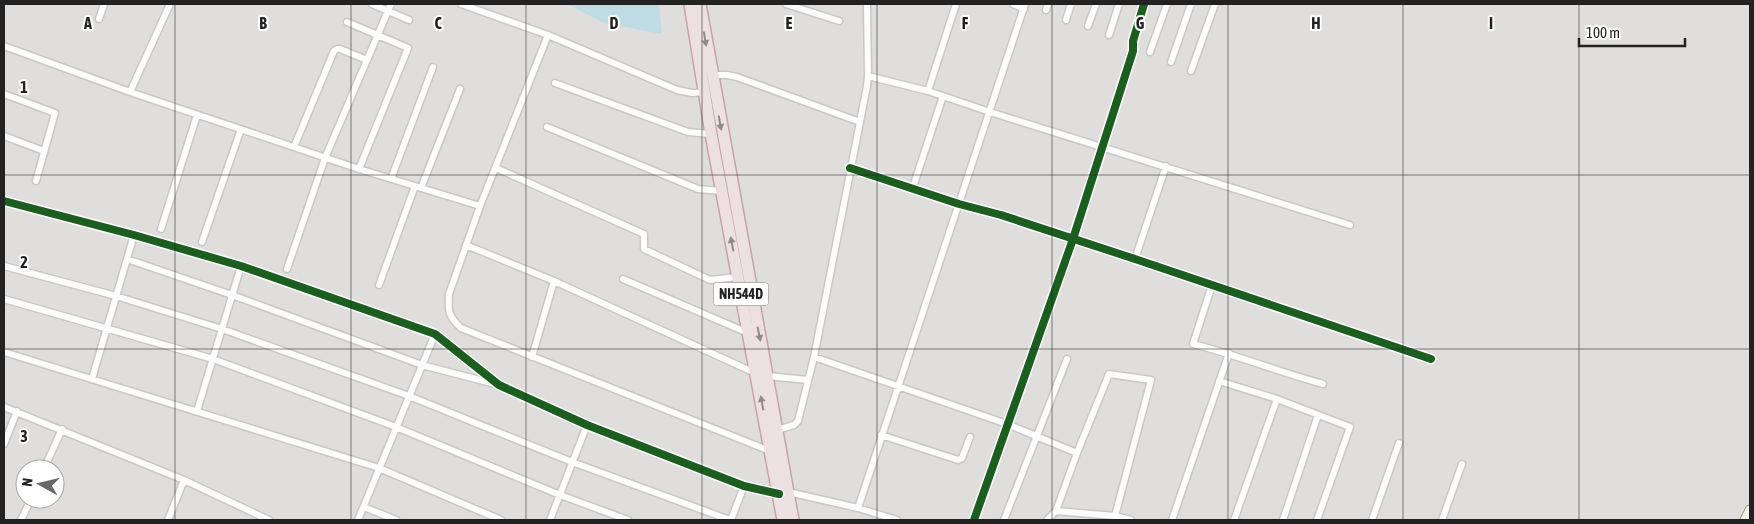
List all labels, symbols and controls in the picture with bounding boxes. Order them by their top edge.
text: A [83,14,92,32]
text: B [259,14,267,32]
text: C [434,14,442,32]
text: D [610,14,619,32]
text: E [786,14,793,32]
text: F [962,14,969,32]
text: G [1136,14,1145,32]
text: H [1311,14,1321,32]
text: I [1489,14,1493,32]
scale bar [1579,15,1685,47]
text: 100 m [1586,24,1620,41]
one-way arrow [702,32,710,48]
text: 1 [20,78,28,96]
one-way arrow [717,115,725,131]
one-way arrow [727,235,735,251]
text: 2 [20,253,28,271]
road number: NH544D [714,282,768,306]
one-way arrow [756,326,764,342]
one-way arrow [758,395,766,411]
text: 3 [20,427,28,445]
north arrow [15,459,65,509]
text: N [19,477,36,487]

